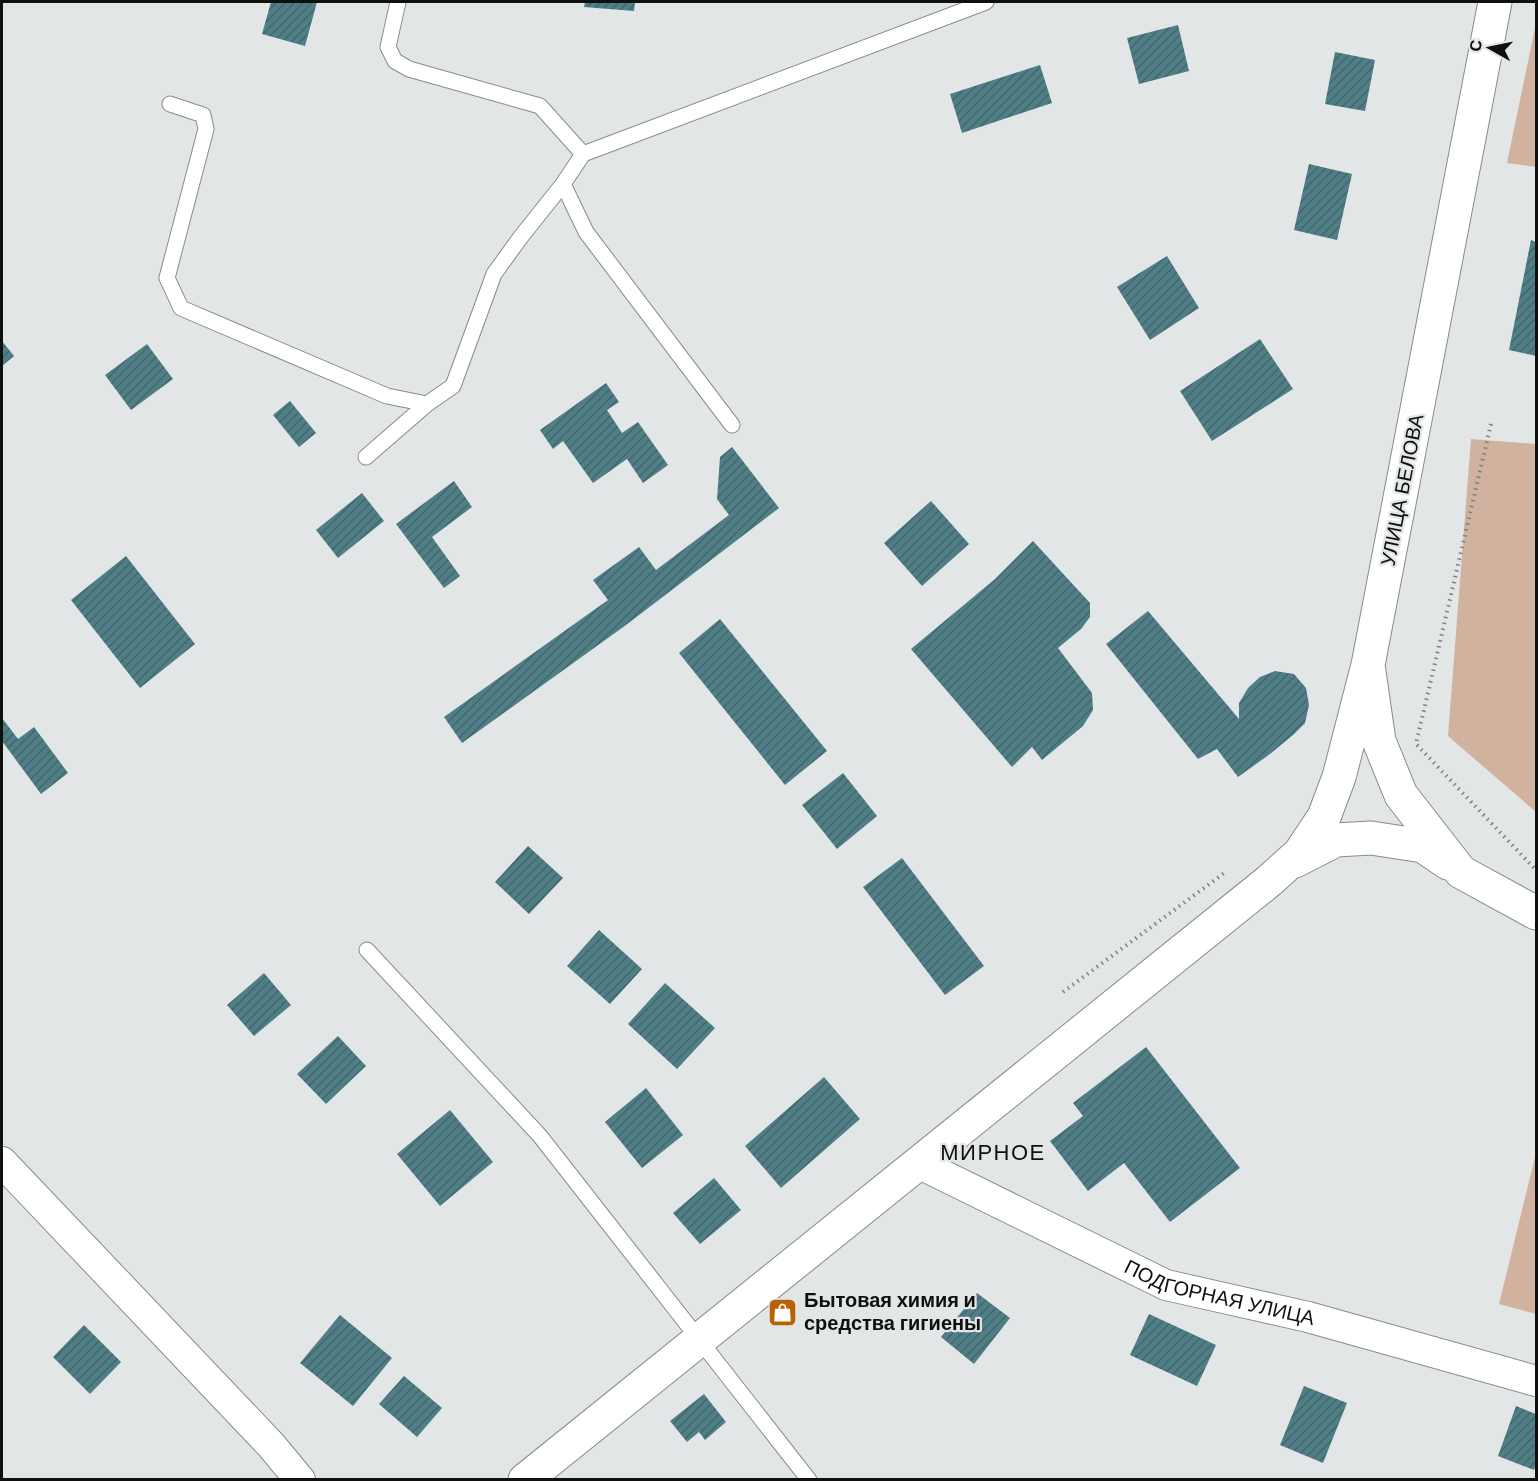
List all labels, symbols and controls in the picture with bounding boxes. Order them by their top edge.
north arrow [1460,18,1520,78]
text: С [1464,38,1487,53]
street label: УЛИЦА БЕЛОВА [1375,411,1430,568]
district label: МИРНОЕ [940,1138,1046,1167]
street label: ПОДГОРНАЯ УЛИЦА [1120,1254,1318,1331]
place label: Бытовая химия и средства гигиены [804,1287,981,1336]
shop icon: Бытовая химия и средства гигиены [767,1296,799,1328]

